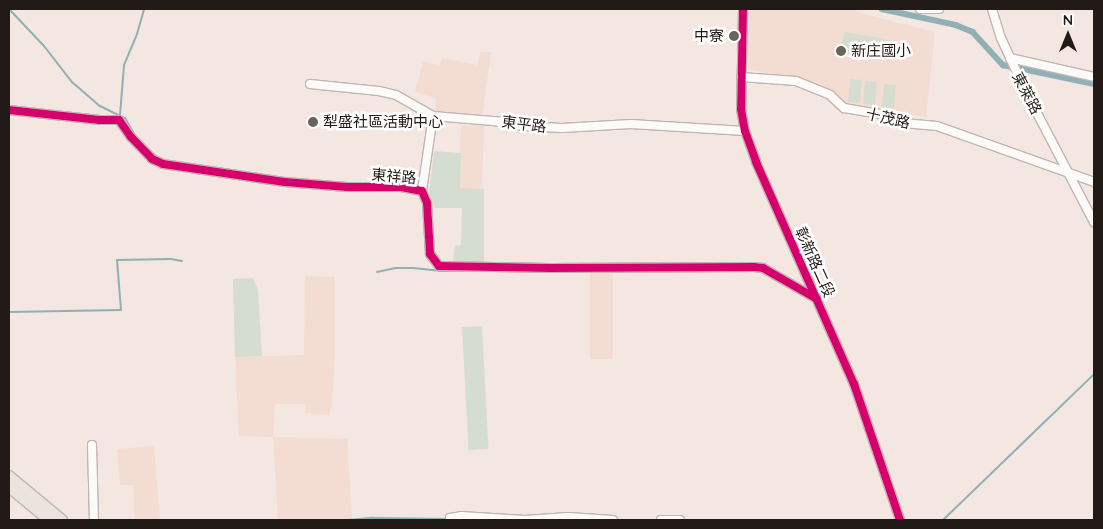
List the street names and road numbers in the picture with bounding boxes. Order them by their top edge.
street label: 東萊路 [1008,69,1046,117]
street label: 十茂路 [864,104,912,132]
street label: 東平路 [501,112,547,136]
street label: 東祥路 [371,165,417,187]
street label: 彰新路二段 [792,224,838,300]

